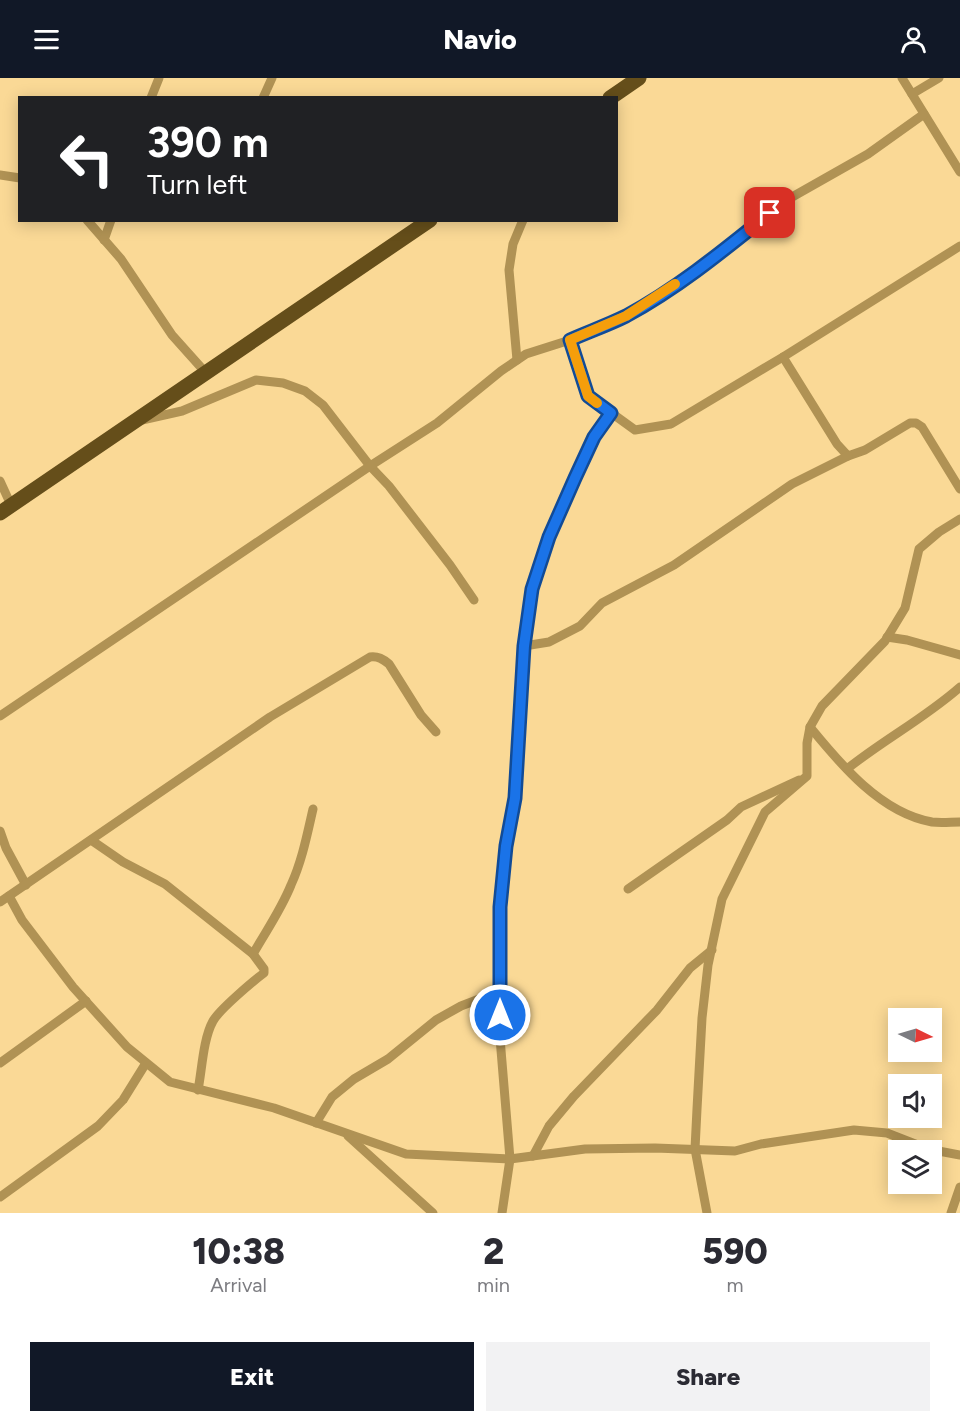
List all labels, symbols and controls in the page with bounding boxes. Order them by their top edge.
icon: menu [30,23,63,56]
text: Navio [443,23,517,56]
icon: person [897,23,930,56]
text: 390 m [147,117,269,168]
icon: left [48,120,126,198]
text: Turn left [147,168,247,201]
pin [744,187,795,238]
icon: arrive [753,196,786,229]
position arrow [468,983,532,1047]
north arrow [888,1008,942,1062]
map controls [888,1008,942,1194]
button: sound [888,1074,942,1128]
button: layers [888,1140,942,1194]
text: 10:38 [192,1230,285,1273]
text: 2 [483,1230,504,1273]
text: 590 [702,1230,768,1273]
text: Arrival [210,1273,267,1297]
text: min [477,1273,510,1297]
text: m [726,1273,743,1297]
button: Exit [30,1342,474,1411]
button: Share [486,1342,930,1411]

